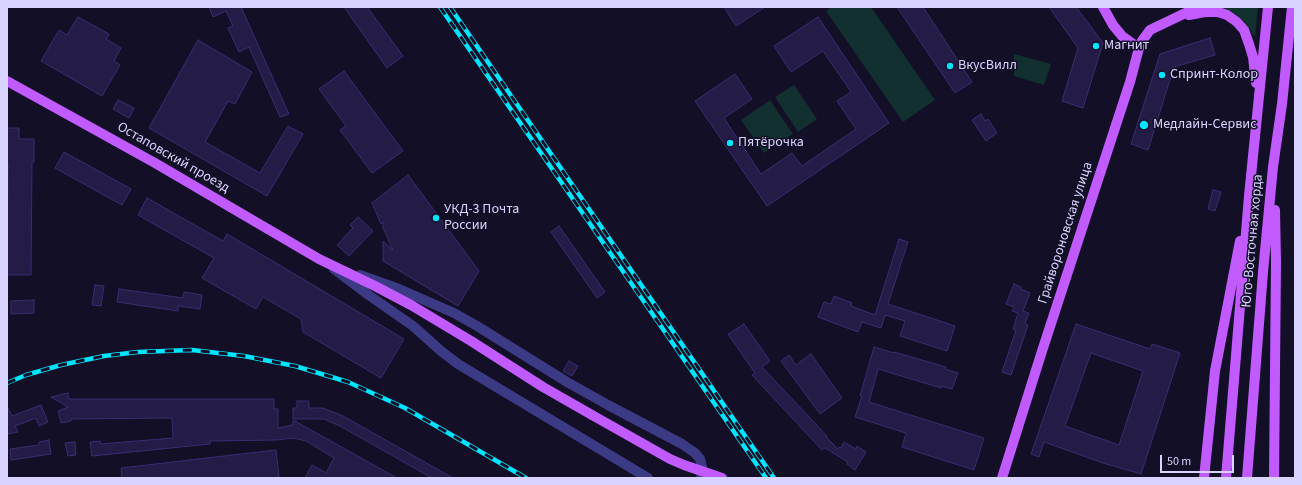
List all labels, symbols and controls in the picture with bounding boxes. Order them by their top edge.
place label: Магнит [1104,38,1149,54]
marker: Магнит [1091,41,1101,51]
place label: ВкусВилл [958,58,1017,74]
marker: ВкусВилл [945,61,955,71]
place label: Спринт-Колор [1170,67,1258,83]
marker: Спринт-Колор [1157,70,1167,80]
place label: Медлайн-Сервис [1153,117,1257,133]
street label: Остаповский проезд [114,119,232,197]
marker: Медлайн-Сервис [1138,119,1150,131]
place label: Пятёрочка [738,135,804,151]
marker: Пятёрочка [725,138,735,148]
street label: Грайвороновская улица [1035,160,1097,306]
street label: Юго-Восточная хорда [1239,174,1267,308]
place label: УКД-3 Почта России [444,202,519,234]
marker: УКД-3 Почта России [431,213,441,223]
scale bar [1162,447,1236,473]
text: 50 m [1167,453,1191,470]

